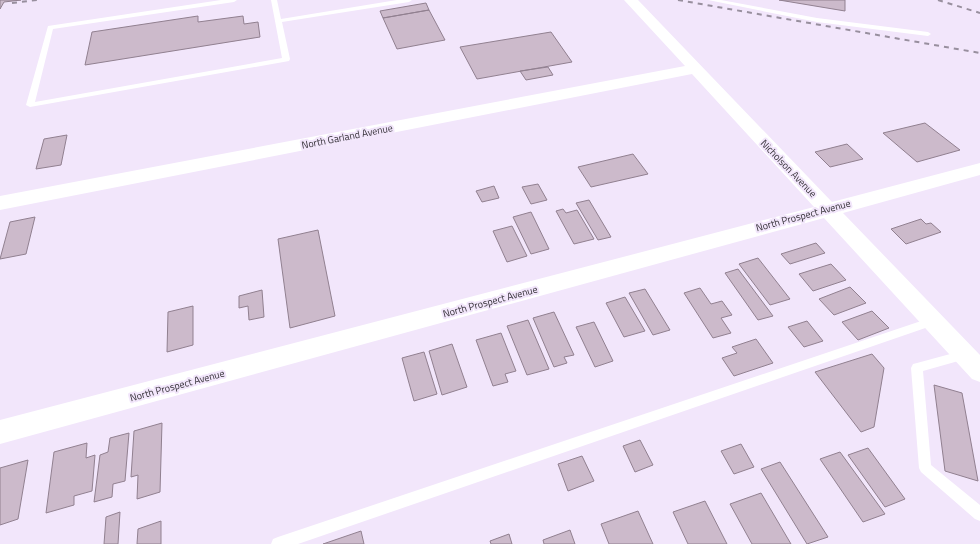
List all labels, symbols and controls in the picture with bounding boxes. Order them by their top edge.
street label: North Garland Avenue [300,120,394,153]
street label: Nicholson Avenue [757,136,820,201]
street label: North Prospect Avenue [754,196,852,235]
street label: North Prospect Avenue [441,282,539,321]
street label: North Prospect Avenue [128,366,226,405]

